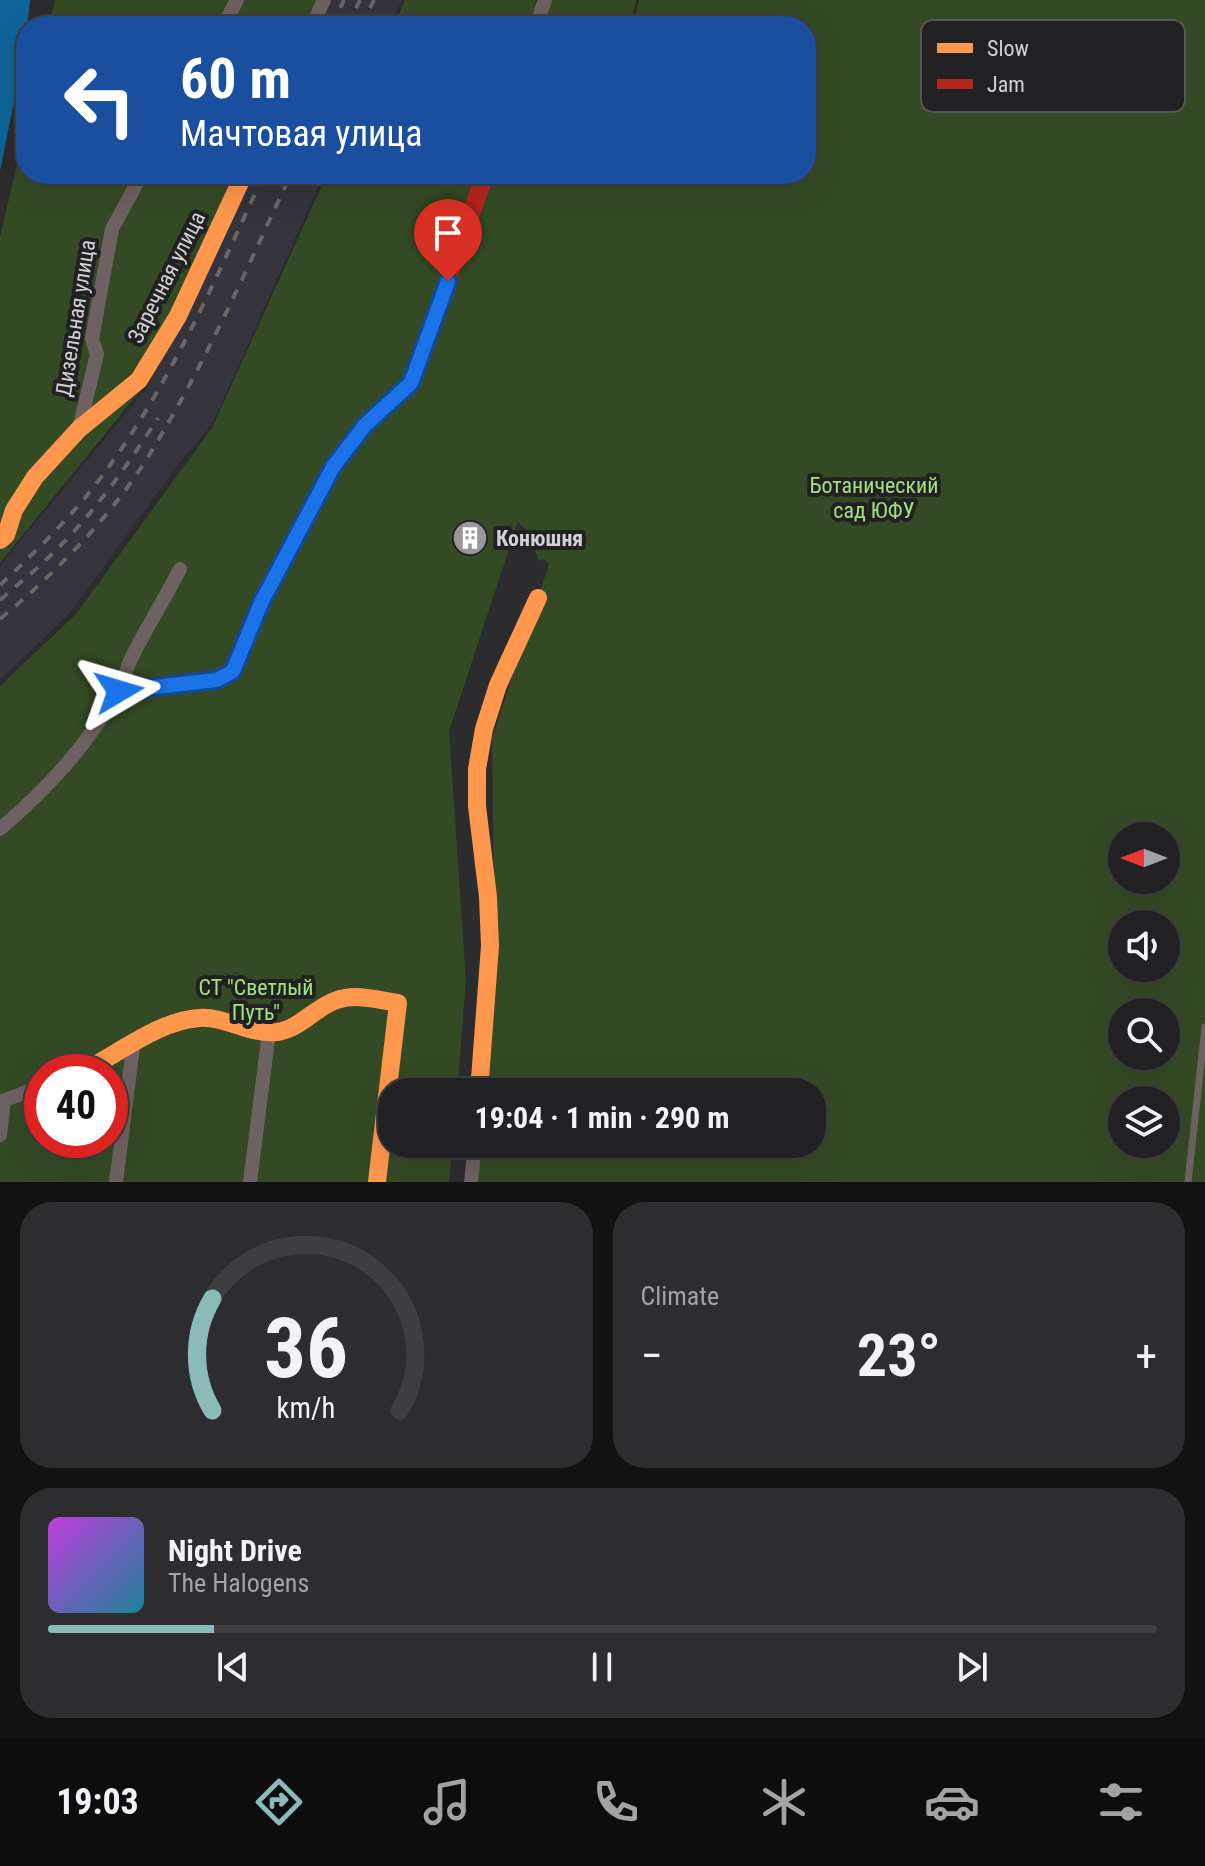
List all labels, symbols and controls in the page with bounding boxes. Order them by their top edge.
legend [921,20,1185,112]
text: Slow [987,36,1029,61]
text: 60 m [180,46,291,112]
icon: left [48,48,152,152]
text: Jam [987,72,1025,97]
text: Мачтовая улица [180,113,422,155]
pin [414,199,482,281]
street label: Заречная улица [123,207,210,347]
icon: arrive [426,211,470,255]
street label: Дизельная улица [51,238,100,398]
park label: Ботанический сад ЮФУ [809,473,939,523]
building icon: Конюшня [451,519,489,557]
place label: Конюшня [496,526,583,551]
position arrow [77,649,161,733]
north arrow [1108,822,1180,894]
map controls [1108,822,1180,1158]
button: sound [1108,910,1180,982]
park label: СТ "Светлый Путь" [199,975,313,1025]
button: search [1108,998,1180,1070]
speed limit sign: 40 [24,1054,128,1158]
button: layers [1108,1086,1180,1158]
text: 19:04 · 1 min · 290 m [475,1100,729,1135]
text: Climate [641,1281,719,1311]
text: 36 [264,1300,348,1397]
text: 23° [857,1320,941,1391]
text: − [641,1330,663,1382]
text: + [1135,1330,1157,1382]
text: km/h [277,1391,336,1425]
text: Night Drive [168,1533,302,1568]
text: The Halogens [168,1568,309,1598]
icon: previous [211,1645,255,1689]
icon: pause [580,1645,624,1689]
icon: next [950,1645,994,1689]
icon: directions [251,1774,307,1830]
icon: music [419,1774,475,1830]
icon: phone [588,1774,644,1830]
icon: climate [756,1774,812,1830]
icon: car [924,1774,980,1830]
icon: filters [1093,1774,1149,1830]
text: 19:03 [56,1781,139,1823]

